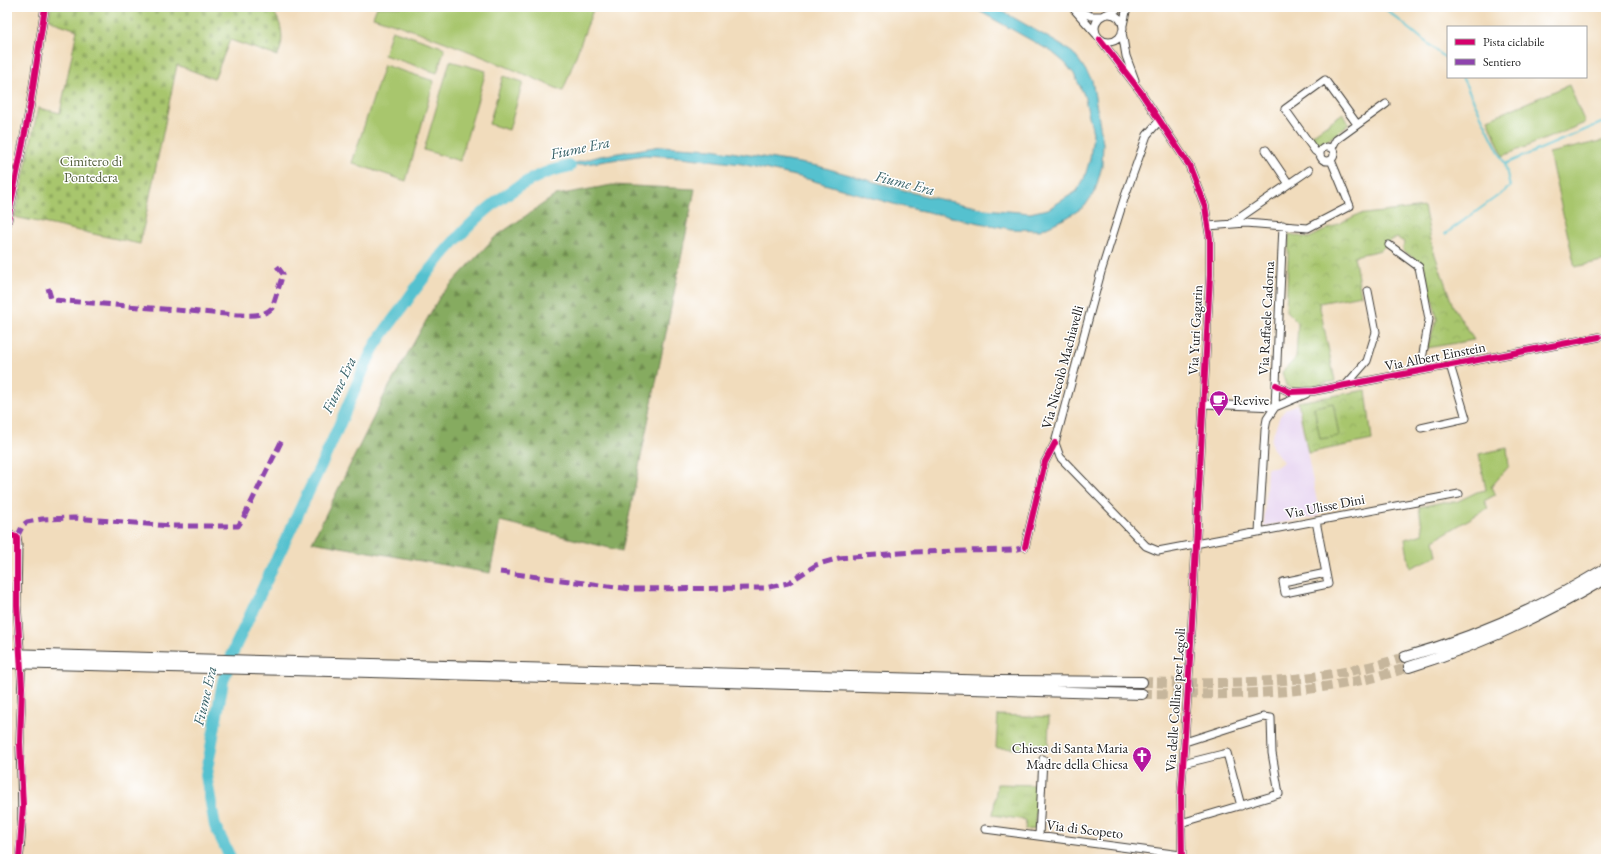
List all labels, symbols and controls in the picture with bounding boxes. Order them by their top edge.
legend [1447,26,1587,78]
text: Pista ciclabile [1483,34,1545,50]
text: Sentiero [1483,54,1521,70]
water label: Fiume Era [547,132,611,163]
park label: Cimitero di Pontedera [60,152,123,186]
water label: Fiume Era [873,166,937,199]
street label: Via Raffaele Cadorna [1254,260,1278,375]
street label: Via Yuri Gagarin [1184,284,1206,376]
street label: Via Niccolò Machiavelli [1037,303,1087,431]
street label: Via Albert Einstein [1383,337,1488,375]
water label: Fiume Era [317,353,360,417]
cafe icon: Revive [1208,389,1230,417]
place label: Revive [1233,391,1270,409]
street label: Via Ulisse Dini [1284,489,1367,522]
street label: Via delle Colline per Legoli [1161,627,1189,773]
water label: Fiume Era [188,664,221,728]
place label: Chiesa di Santa Maria Madre della Chiesa [1012,739,1128,773]
church icon: Chiesa di Santa Maria Madre della Chiesa [1131,745,1153,773]
street label: Via di Scopeto [1046,815,1124,843]

